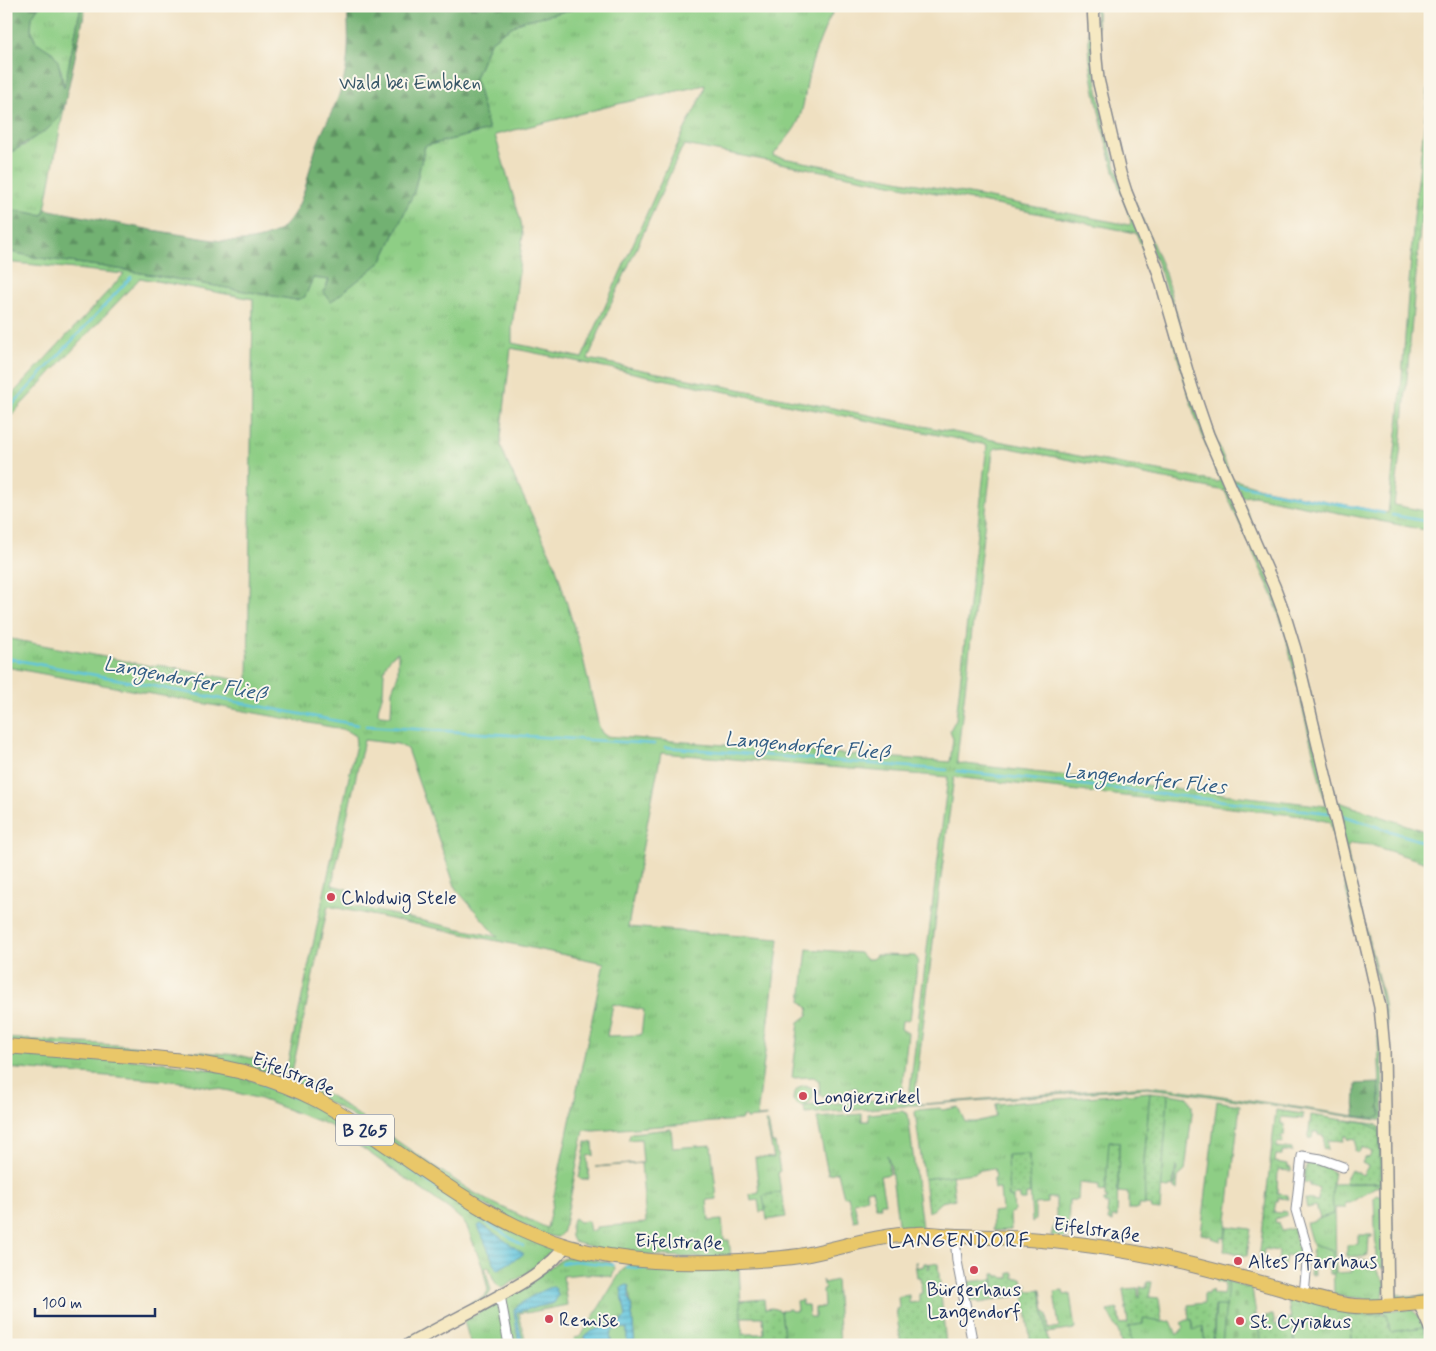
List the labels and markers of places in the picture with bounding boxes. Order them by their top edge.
place label: Chlodwig Stele [341,886,457,913]
marker: Chlodwig Stele [325,891,337,903]
place label: Longierzirkel [813,1085,921,1112]
marker: Longierzirkel [797,1090,809,1102]
place label: Altes Pfarrhaus [1248,1250,1377,1275]
marker: Altes Pfarrhaus [1232,1255,1244,1267]
marker: Bürgerhaus Langendorf [968,1264,980,1276]
place label: Bürgerhaus Langendorf [927,1278,1021,1327]
place label: Remise [559,1308,618,1333]
place label: St. Cyriakus [1250,1310,1351,1335]
marker: Remise [543,1313,555,1325]
marker: St. Cyriakus [1234,1315,1246,1327]

